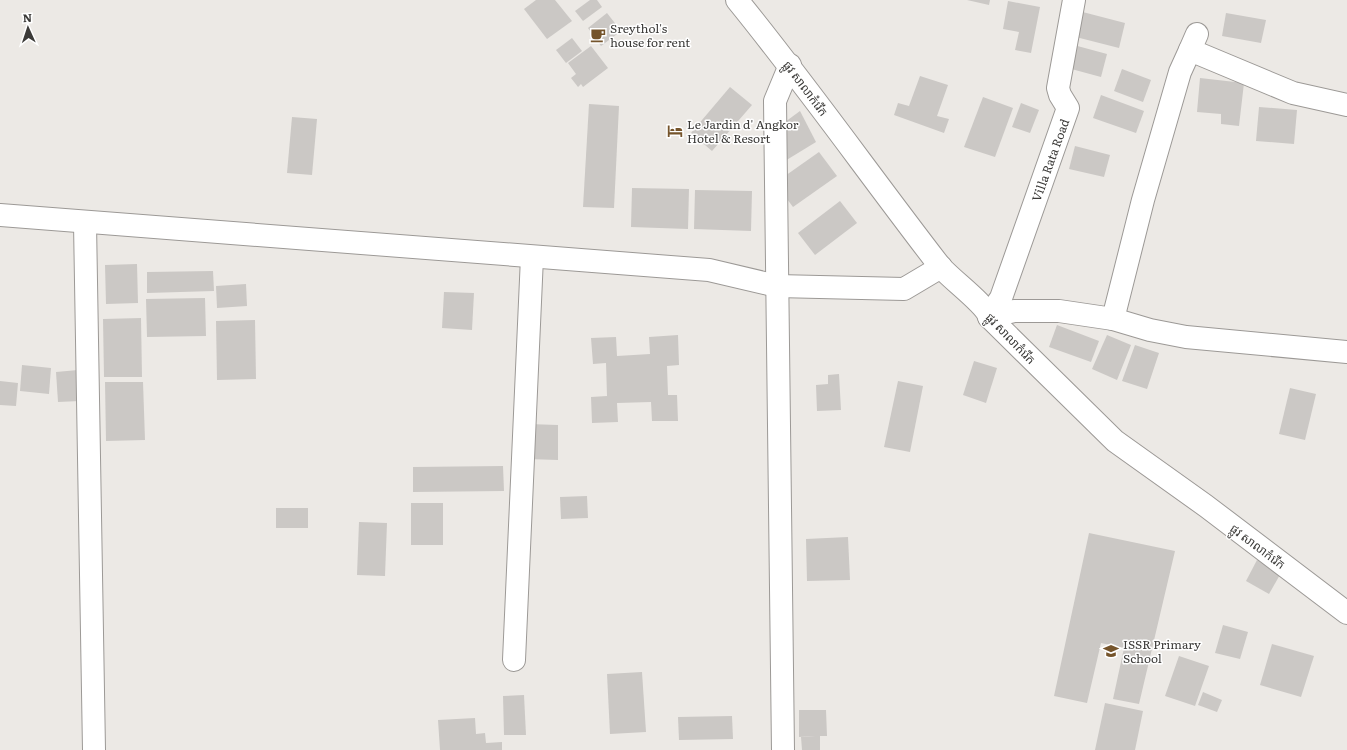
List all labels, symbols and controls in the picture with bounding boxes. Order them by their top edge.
north arrow [8,8,48,48]
text: N [22,9,32,25]
place label: Sreythol's house for rent [610,19,690,51]
cafe icon: Sreythol's house for rent [589,26,607,44]
street label: ផ្លូវ សាលាកំរើក [777,57,833,121]
place label: Le Jardin d' Angkor Hotel & Resort [687,115,799,147]
street label: Villa Rata Road [1027,115,1074,204]
hotel icon: Le Jardin d' Angkor Hotel & Resort [666,122,684,140]
street label: ផ្លូវ សាលាកំរើក [980,308,1040,370]
street label: ផ្លូវ សាលាកំរើក [1225,519,1289,575]
place label: ISSR Primary School [1123,635,1201,667]
school or university icon: ISSR Primary School [1102,642,1120,660]

